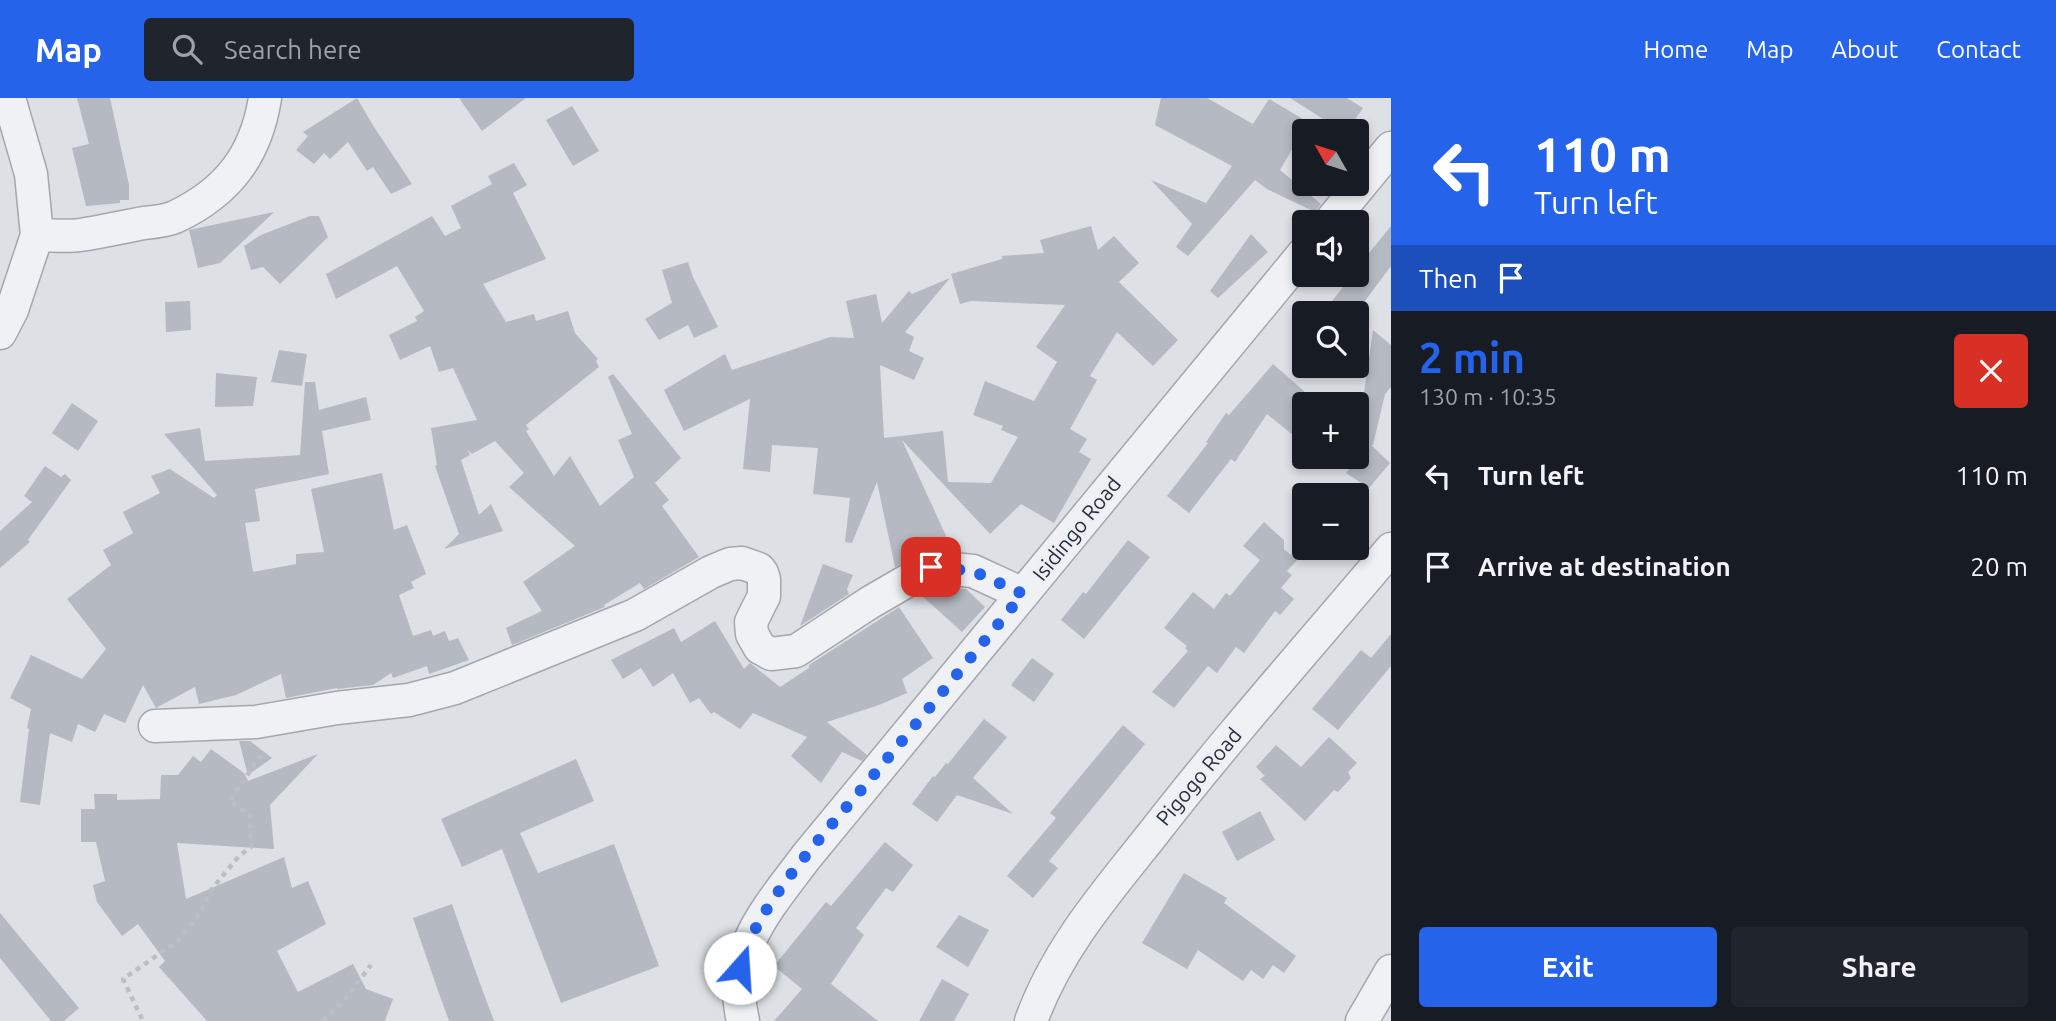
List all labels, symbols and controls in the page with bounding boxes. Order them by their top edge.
search box [144,18,634,81]
icon: search [168,30,206,68]
text: Map [35,31,102,68]
text: Search here [224,35,362,64]
text: Home [1643,36,1708,63]
text: Map [1746,36,1793,63]
text: About [1831,36,1898,63]
text: Contact [1936,36,2021,63]
north arrow [1292,119,1368,196]
map controls [1292,119,1369,560]
icon: left [1419,126,1510,217]
text: 110 m [1534,126,1671,181]
text: Turn left [1534,184,1658,220]
button: sound [1292,210,1369,287]
icon: arrive [1492,259,1530,297]
text: Then [1419,264,1478,293]
button: search [1292,301,1369,378]
text: 2 min [1419,334,1525,381]
button: close [1954,334,2028,408]
text: 130 m · 10:35 [1419,384,1557,409]
button: + [1292,392,1369,469]
icon: left [1419,457,1457,495]
text: Turn left [1478,461,1584,490]
text: 110 m [1956,461,2028,490]
street label: Isidingo Road [1027,472,1125,585]
button: − [1292,483,1369,560]
pin [901,537,961,597]
icon: arrive [912,548,950,586]
icon: arrive [1419,548,1457,586]
text: Arrive at destination [1478,552,1731,581]
text: 20 m [1970,552,2028,581]
street label: Pigogo Road [1151,723,1246,830]
button: Exit [1419,927,1717,1007]
button: Share [1731,927,2028,1007]
position arrow [703,931,777,1005]

